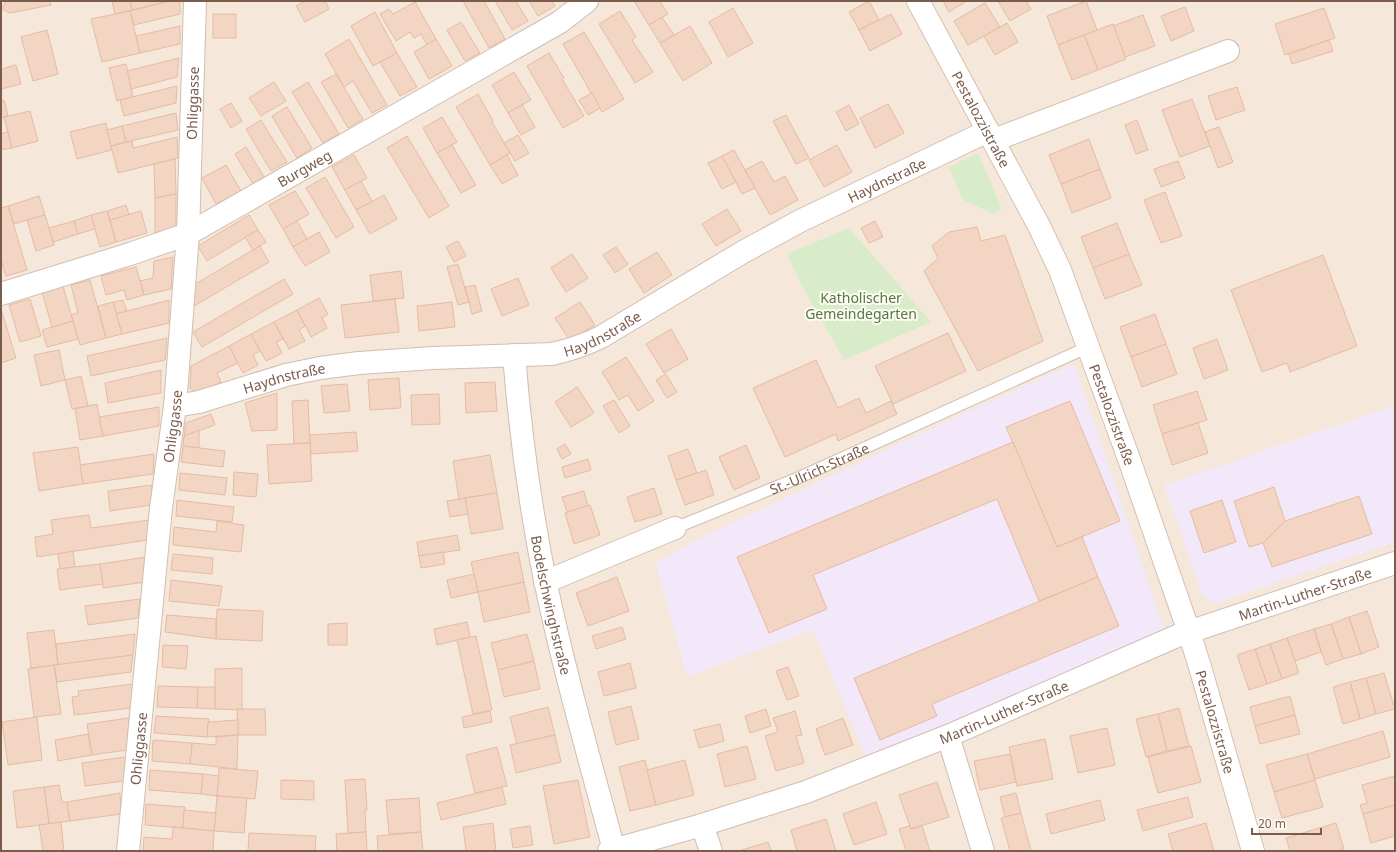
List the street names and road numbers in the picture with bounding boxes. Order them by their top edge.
street label: Ohliggasse [181,66,203,140]
street label: Pestalozzistraße [948,68,1015,171]
street label: Burgweg [273,145,335,191]
street label: Haydnstraße [844,153,929,206]
street label: Haydnstraße [561,306,644,360]
street label: Haydnstraße [240,358,326,397]
street label: Pestalozzistraße [1086,361,1140,468]
street label: Ohliggasse [158,389,186,464]
street label: St.-Ulrich-Straße [766,438,872,498]
street label: Bodelschwinghstraße [527,534,576,677]
street label: Martin-Luther-Straße [1236,562,1374,624]
street label: Pestalozzistraße [1192,668,1240,776]
street label: Martin-Luther-Straße [936,675,1071,748]
street label: Ohliggasse [125,711,151,786]

